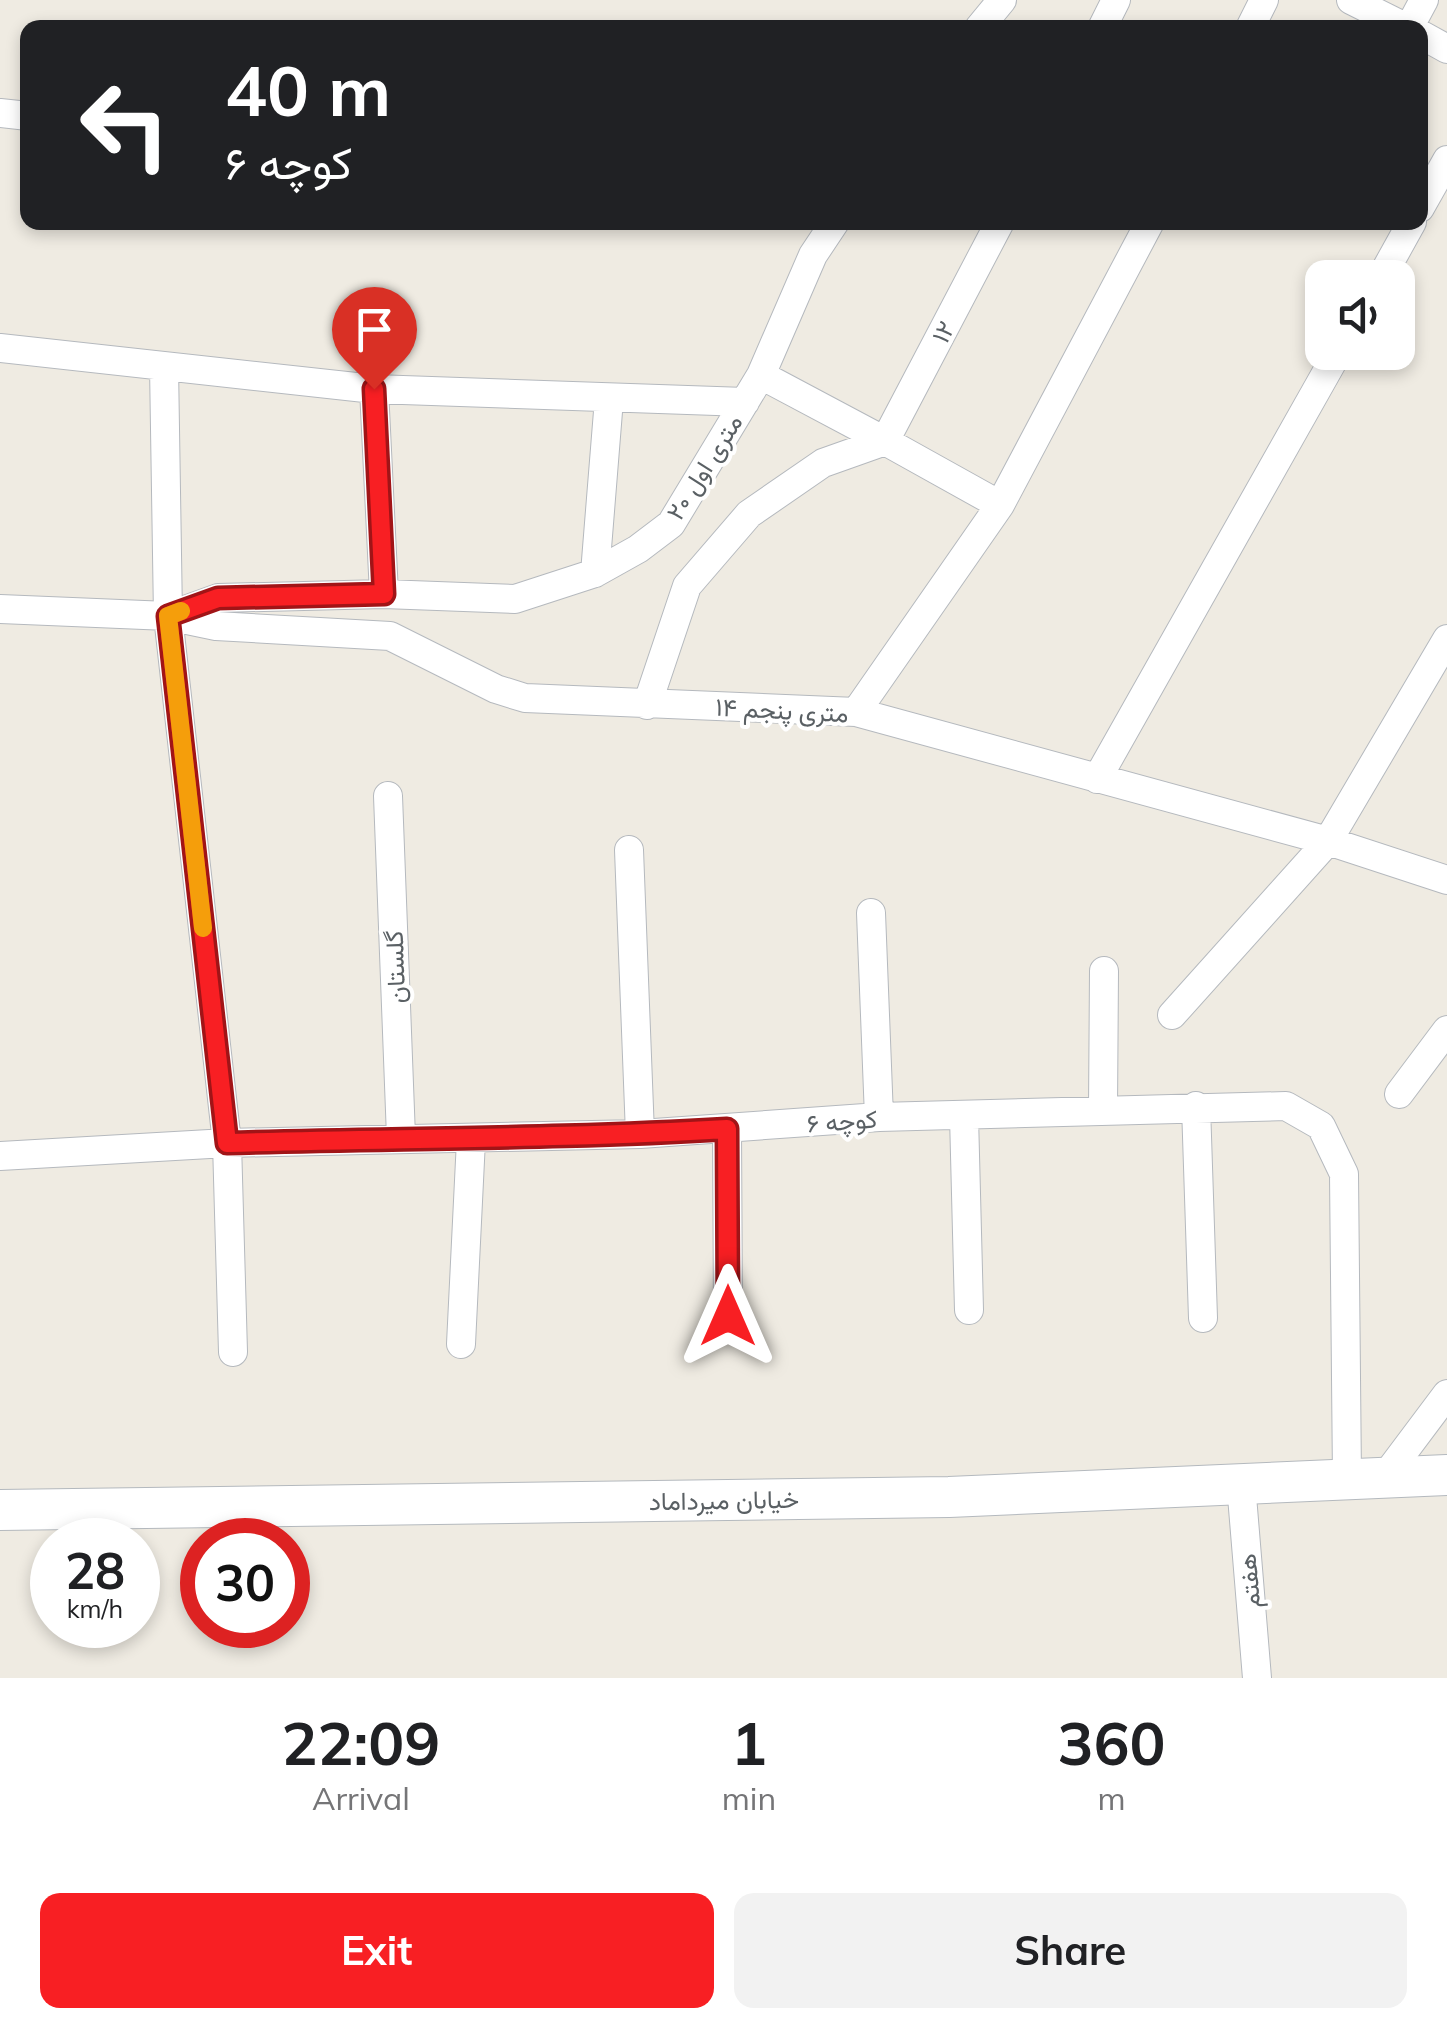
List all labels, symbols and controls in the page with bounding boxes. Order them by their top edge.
text: 40 m [225,46,391,134]
icon: left [60,60,190,190]
text: کوچه ۶ [225,134,352,190]
map controls [1305,260,1415,370]
button: sound [1305,260,1415,370]
pin [332,287,417,390]
icon: arrive [347,302,402,357]
street label: ۱۲ [924,316,961,348]
street label: ۲۰ متری اول [659,408,749,526]
street label: ۱۴ متری پنجم [715,691,849,730]
street label: گلستان [378,930,411,1004]
street label: کوچه ۶ [806,1103,878,1140]
position arrow [676,1264,780,1368]
street label: خیابان میرداماد [649,1483,799,1517]
speed limit sign: 30 [180,1518,310,1648]
text: 28 [65,1539,125,1602]
street label: هفتم [1231,1552,1268,1610]
text: km/h [67,1593,123,1624]
text: 22:09 [281,1705,440,1780]
text: 1 [731,1705,767,1780]
text: 360 [1058,1705,1166,1780]
text: Arrival [312,1778,410,1818]
text: min [722,1778,776,1818]
text: m [1098,1778,1126,1818]
button: Exit [40,1893,714,2008]
button: Share [734,1893,1407,2008]

